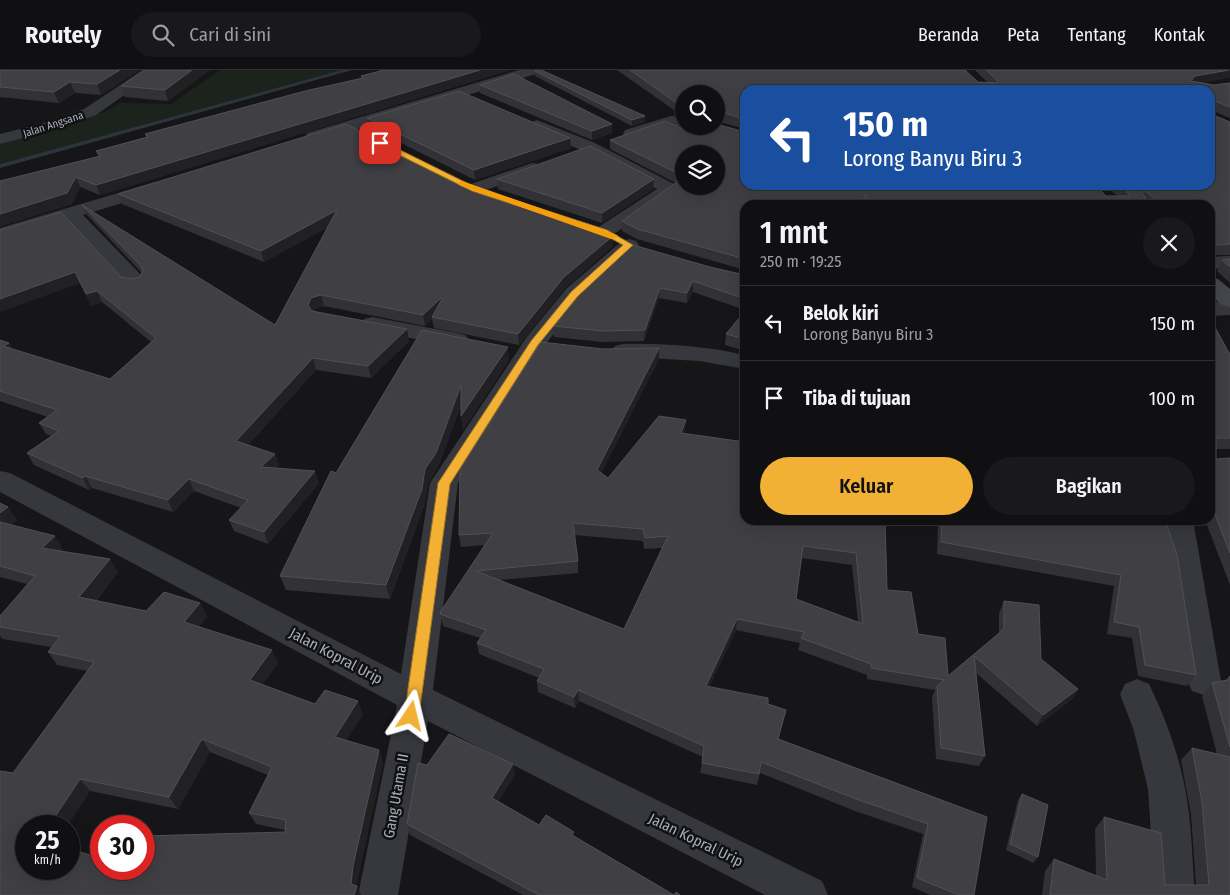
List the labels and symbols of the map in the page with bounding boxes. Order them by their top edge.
street label: Jalan Angsana [21,109,85,140]
pin [359,122,401,164]
street label: Jalan Kopral Urip [286,624,386,688]
position arrow [384,689,436,741]
street label: Gang Utama II [380,752,412,840]
street label: Jalan Kopral Urip [646,809,746,871]
speed limit sign: 30 [90,815,155,880]

